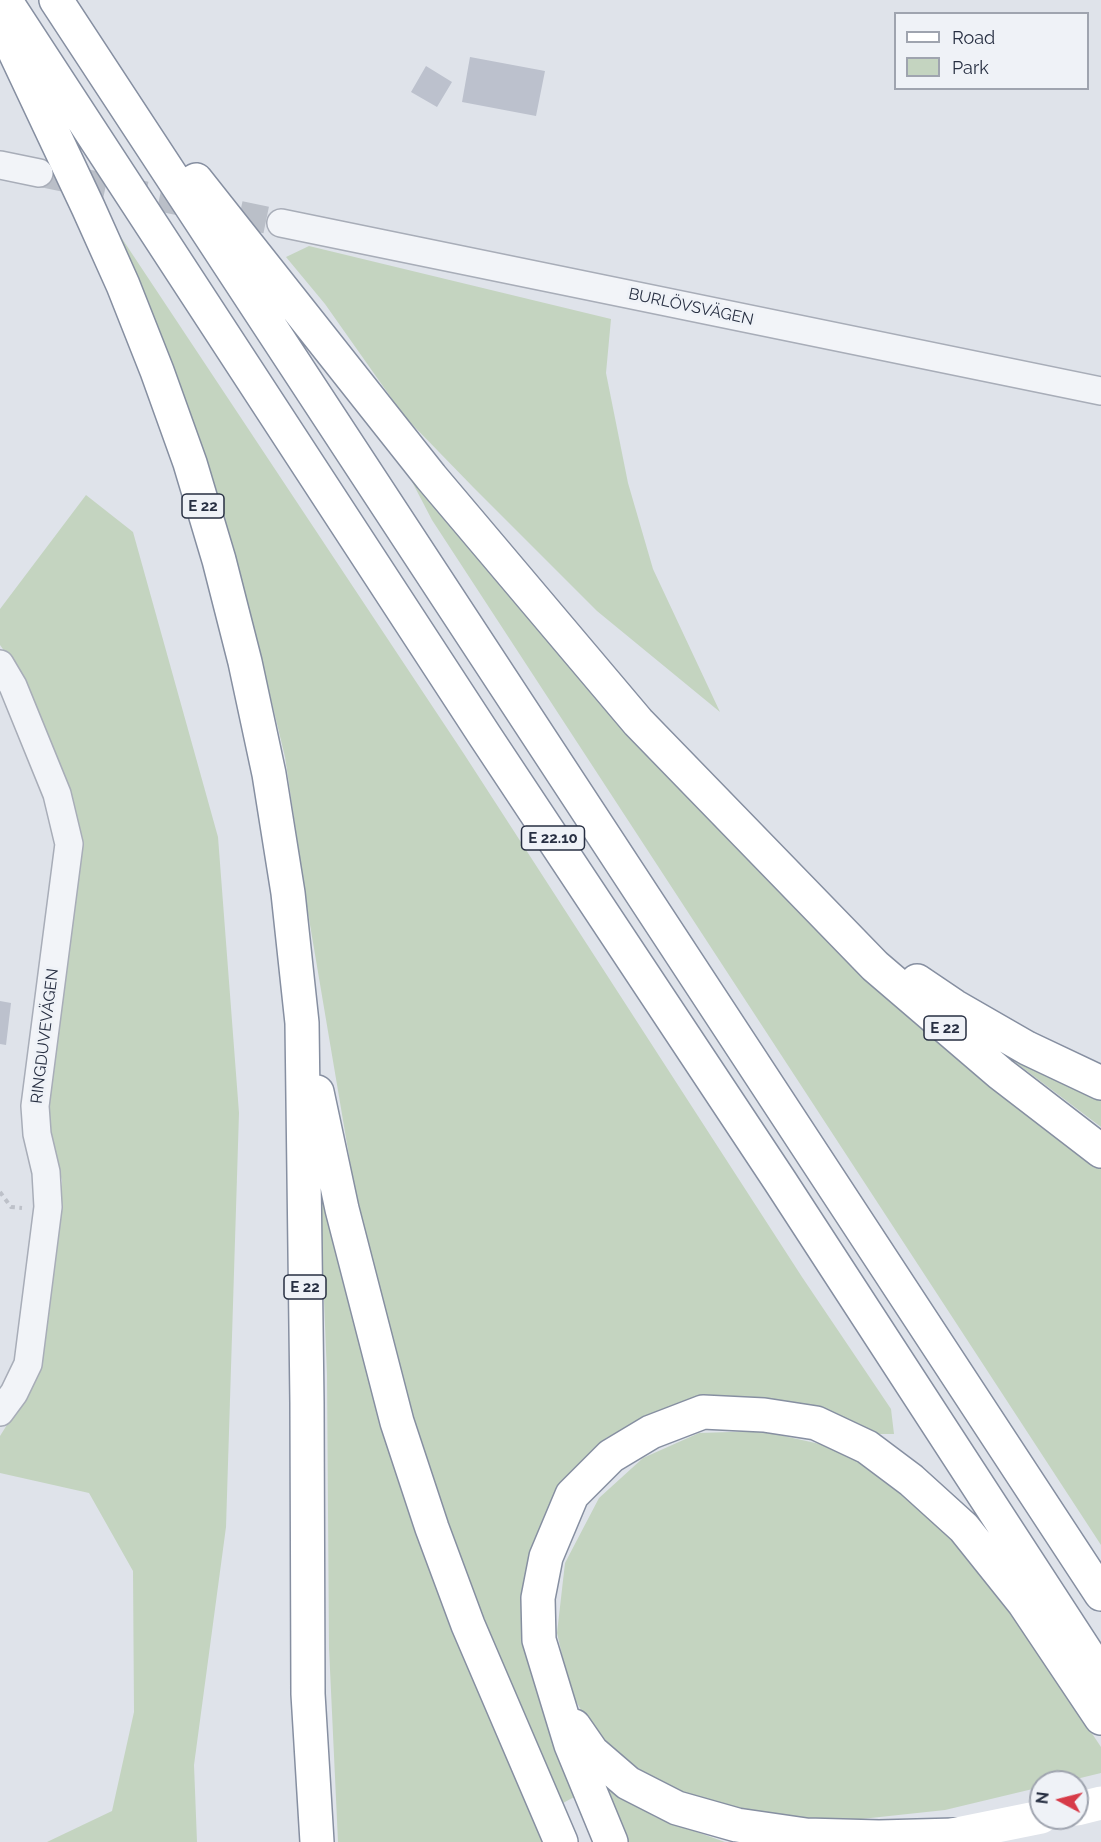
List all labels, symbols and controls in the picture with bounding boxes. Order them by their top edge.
legend [894,12,1089,90]
text: Road [952,27,995,48]
text: Park [952,57,989,78]
street label: BURLÖVSVÄGEN [627,284,755,330]
road number: E 22 [182,494,224,518]
road number: E 22.10 [522,826,584,850]
street label: RINGDUVEVÄGEN [27,967,63,1105]
road number: E 22 [924,1016,966,1040]
road number: E 22 [284,1275,326,1299]
north arrow [1029,1770,1089,1830]
text: N [1032,1791,1053,1805]

